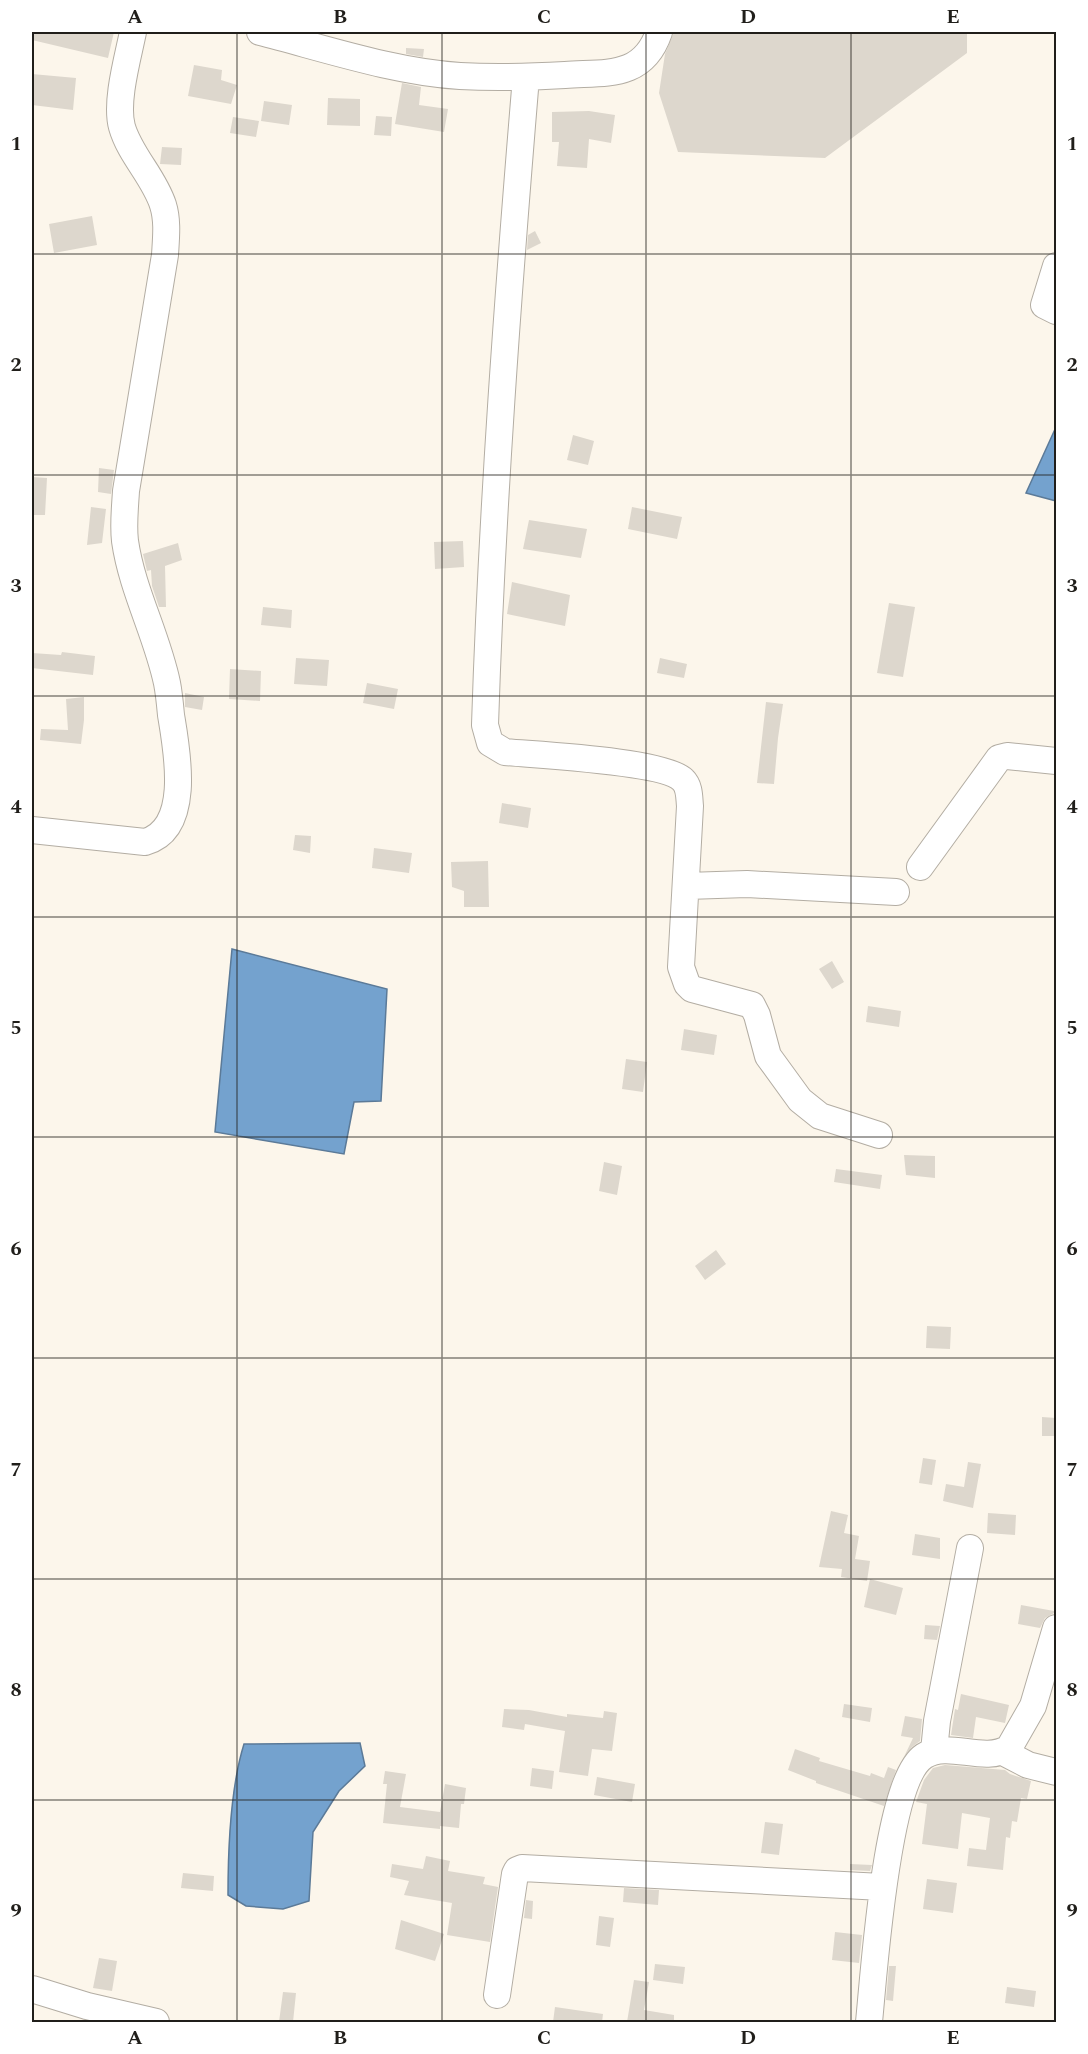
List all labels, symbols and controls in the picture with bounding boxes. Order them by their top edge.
text: A [127,2,143,32]
text: B [333,2,347,32]
text: C [537,2,551,32]
text: D [740,2,756,32]
text: E [946,2,960,32]
text: 1 [10,129,22,159]
text: 1 [1066,129,1078,159]
text: 2 [10,350,22,380]
text: 2 [1066,350,1078,380]
text: 3 [10,571,22,601]
text: 3 [1066,571,1078,601]
text: 4 [10,792,22,822]
text: 4 [1066,792,1078,822]
text: 5 [10,1013,22,1043]
text: 5 [1066,1013,1078,1043]
text: 6 [10,1234,22,1264]
text: 6 [1066,1234,1078,1264]
text: 7 [10,1455,22,1485]
text: 7 [1066,1455,1078,1485]
text: 8 [10,1675,22,1705]
text: 8 [1066,1675,1078,1705]
text: 9 [10,1896,22,1926]
text: 9 [1066,1896,1078,1926]
text: A [127,2023,143,2053]
text: B [333,2023,347,2053]
text: C [537,2023,551,2053]
text: D [740,2023,756,2053]
text: E [946,2023,960,2053]

